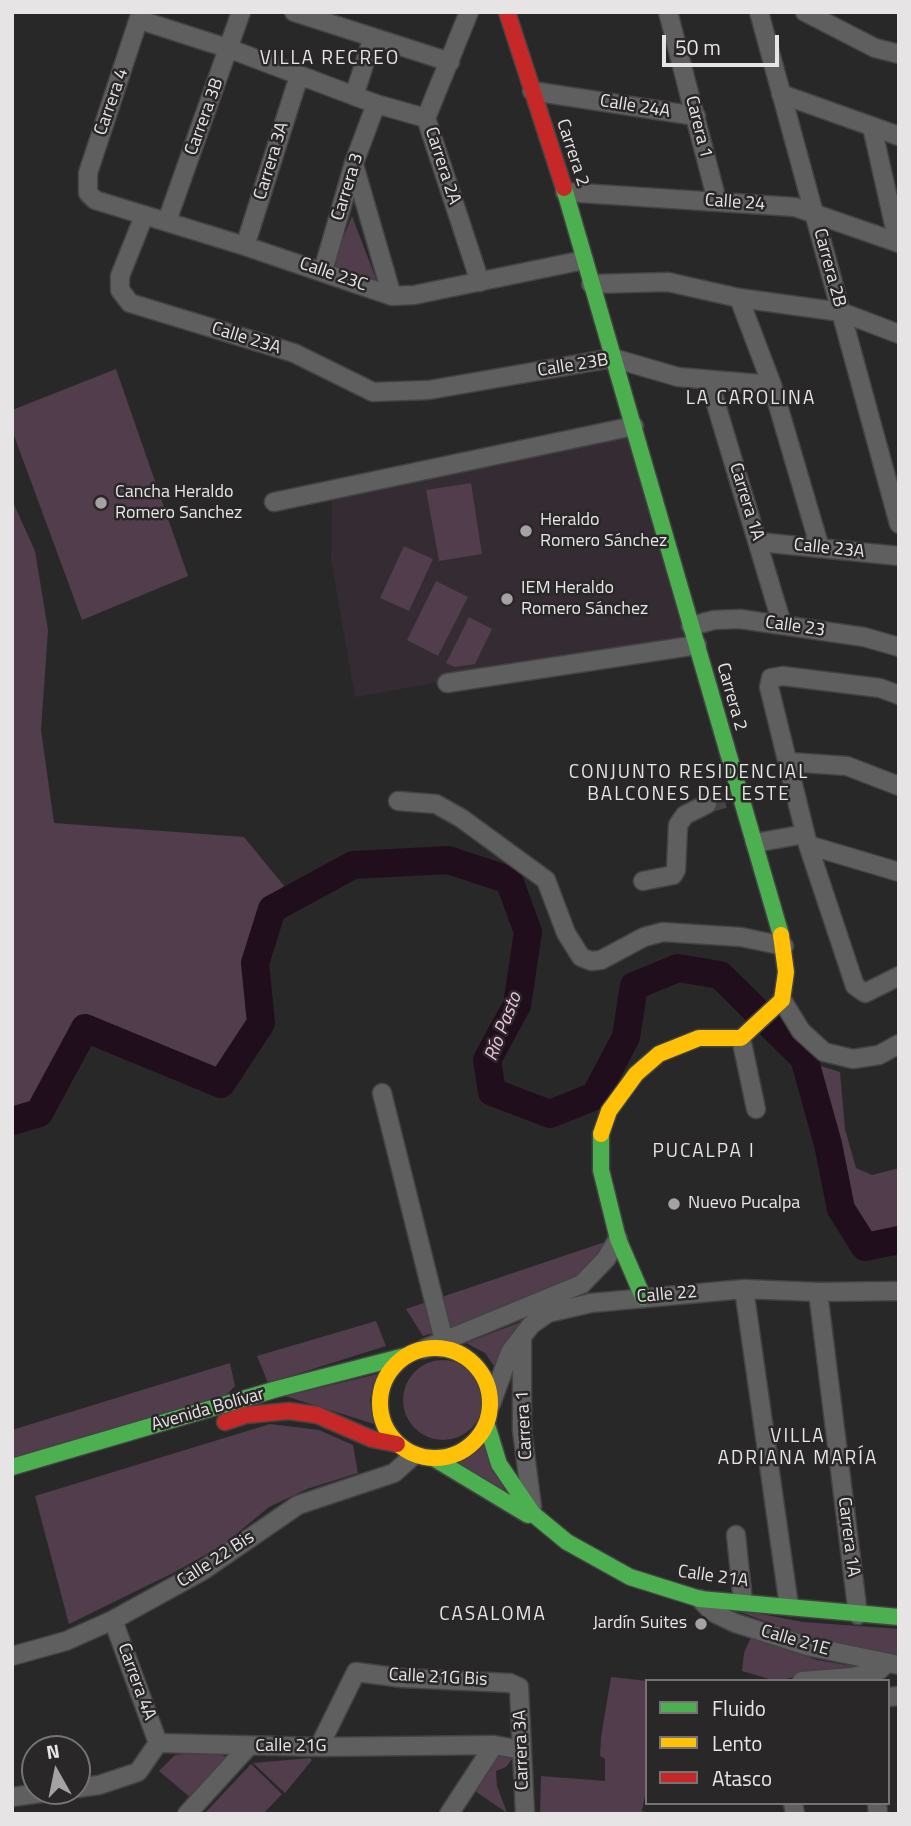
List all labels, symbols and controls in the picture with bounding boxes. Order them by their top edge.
scale bar [666,21,783,65]
text: 50 m [675,31,721,63]
district label: VILLA RECREO [261,48,399,70]
street label: Carrera 4 [90,66,134,138]
street label: Carrera 3B [181,75,229,159]
street label: Calle 24A [598,91,672,123]
street label: Carera 1 [680,94,716,160]
street label: Carrera 2 [551,117,593,189]
street label: Carrera 3A [250,119,294,203]
street label: Carrera 2A [419,125,465,207]
street label: Carrera 3 [328,151,368,223]
street label: Calle 24 [704,190,766,216]
street label: Carrera 2B [808,226,850,310]
street label: Calle 23C [296,253,370,297]
street label: Calle 23A [209,318,283,360]
street label: Calle 23B [536,350,610,382]
district label: LA CAROLINA [687,388,815,410]
street label: Carrera 1A [724,460,768,544]
place label: Cancha Heraldo Romero Sanchez [115,482,242,524]
marker: Cancha Heraldo Romero Sanchez [93,495,109,511]
place label: Heraldo Romero Sánchez [540,510,667,552]
marker: Heraldo Romero Sánchez [518,523,534,539]
street label: Calle 23A [793,535,865,563]
place label: IEM Heraldo Romero Sánchez [521,578,648,620]
marker: IEM Heraldo Romero Sánchez [499,591,515,607]
street label: Calle 23 [764,612,826,642]
street label: Carrera 2 [711,661,751,733]
district label: CONJUNTO RESIDENCIAL BALCONES DEL ESTE [571,762,807,806]
water label: Río Pasto [481,989,527,1065]
district label: PUCALPA I [654,1141,754,1163]
place label: Nuevo Pucalpa [688,1193,800,1215]
marker: Nuevo Pucalpa [666,1196,682,1212]
street label: Calle 22 [636,1282,698,1308]
street label: Avenida Bolívar [149,1384,267,1436]
street label: Carrera 1 [512,1390,538,1460]
district label: VILLA ADRIANA MARÍA [719,1426,877,1470]
street label: Carrera 1A [832,1496,864,1578]
street label: Calle 22 Bis [173,1527,259,1593]
street label: Calle 21A [676,1561,750,1593]
district label: CASALOMA [440,1604,546,1626]
place label: Jardín Suites [593,1613,687,1635]
marker: Jardín Suites [693,1616,709,1632]
street label: Calle 21E [758,1621,832,1661]
street label: Carrera 4A [112,1641,160,1723]
street label: Calle 21G Bis [388,1665,488,1691]
legend [645,1679,890,1805]
text: Fluido [712,1692,766,1724]
street label: Carrera 3A [510,1710,534,1790]
text: Lento [712,1727,762,1759]
north arrow [21,1735,91,1805]
text: N [44,1735,62,1766]
street label: Calle 21G [255,1736,327,1758]
text: Atasco [712,1762,772,1794]

